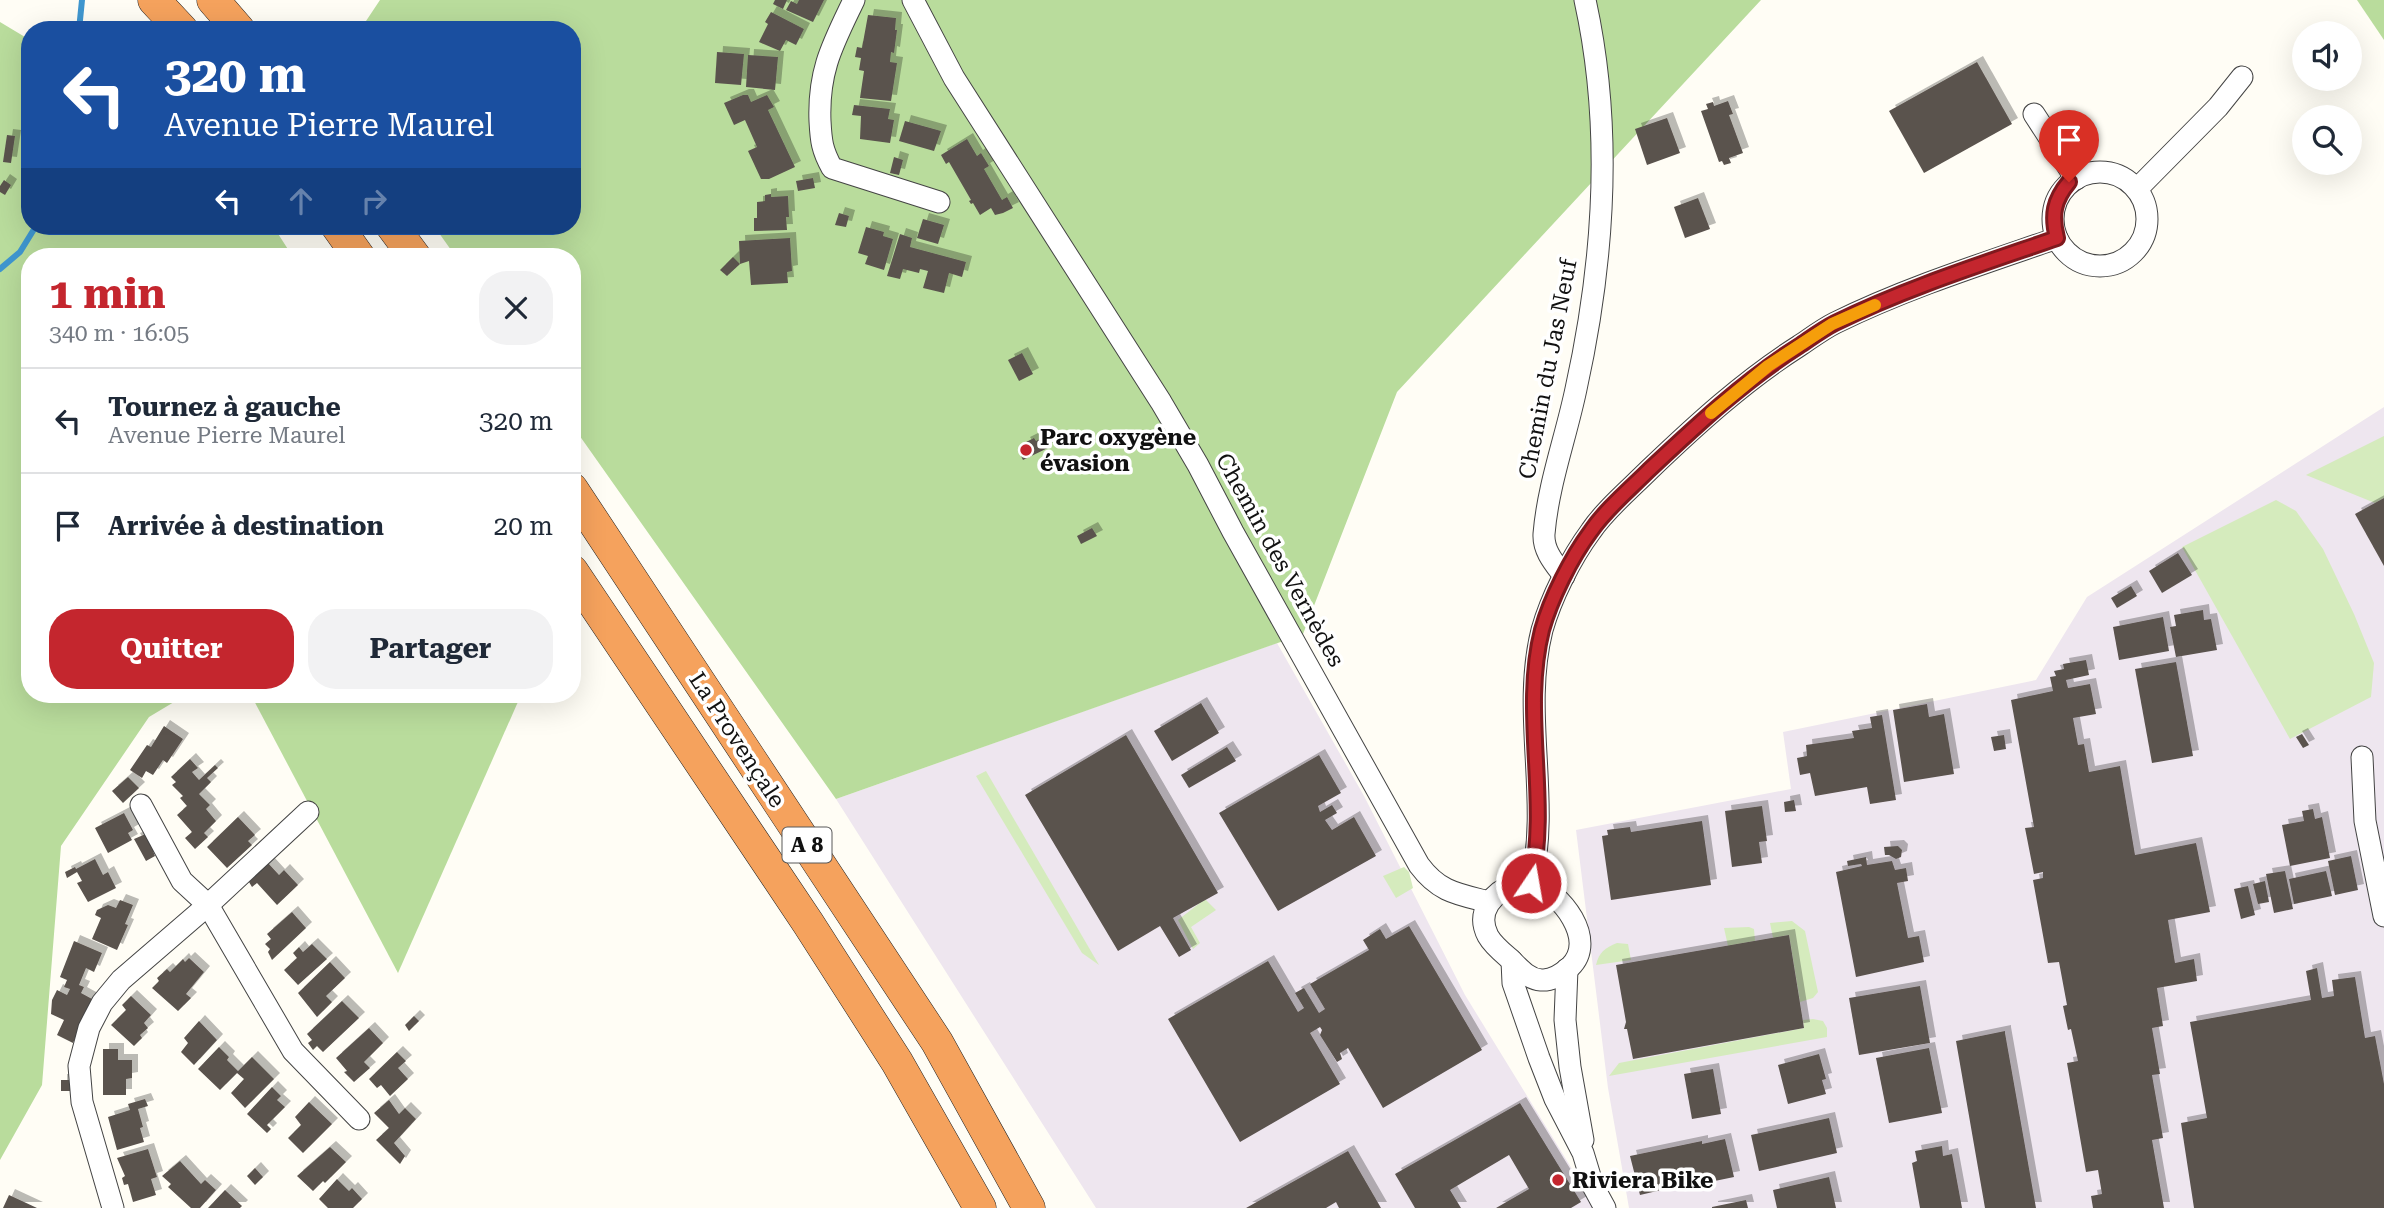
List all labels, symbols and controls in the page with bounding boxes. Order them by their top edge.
map controls [2292,21,2362,175]
button: sound [2292,21,2362,91]
text: 320 m [164,47,306,104]
icon: left [49,49,140,140]
button: search [2292,105,2362,175]
text: Avenue Pierre Maurel [164,106,494,144]
pin [2039,110,2099,182]
icon: arrive [2050,121,2088,159]
icon: left [209,182,247,220]
icon: ahead [282,182,320,220]
icon: right [355,182,393,220]
street label: Chemin du Jas Neuf [1513,256,1583,481]
text: 1 min [49,269,166,318]
button: close [479,271,553,345]
text: 340 m · 16:05 [49,320,189,347]
text: Tournez à gauche [108,392,341,422]
icon: left [49,402,87,440]
text: 320 m [479,406,553,436]
text: Avenue Pierre Maurel [108,422,345,449]
place label: Parc oxygène évasion [1040,424,1196,477]
marker: Parc oxygène évasion [1018,442,1034,458]
street label: Chemin des Vernèdes [1210,449,1350,671]
icon: arrive [49,507,87,545]
text: Arrivée à destination [108,511,384,541]
text: 20 m [494,511,553,541]
button: Quitter [49,609,294,689]
button: Partager [308,609,553,689]
street label: La Provençale [683,667,791,813]
road number: A 8 [782,828,832,862]
position arrow [1494,846,1568,920]
place label: Riviera Bike [1572,1167,1714,1194]
marker: Riviera Bike [1550,1172,1566,1188]

